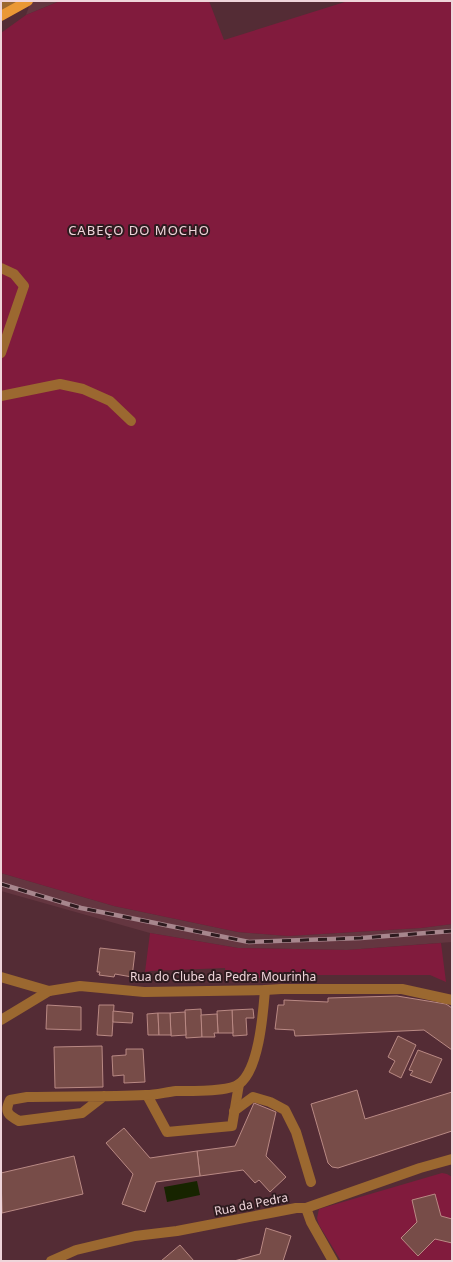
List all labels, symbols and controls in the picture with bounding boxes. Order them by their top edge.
district label: CABEÇO DO MOCHO [68,221,210,239]
street label: Rua do Clube da Pedra Mourinha [130,968,316,985]
street label: Rua da Pedra [213,1189,289,1219]

